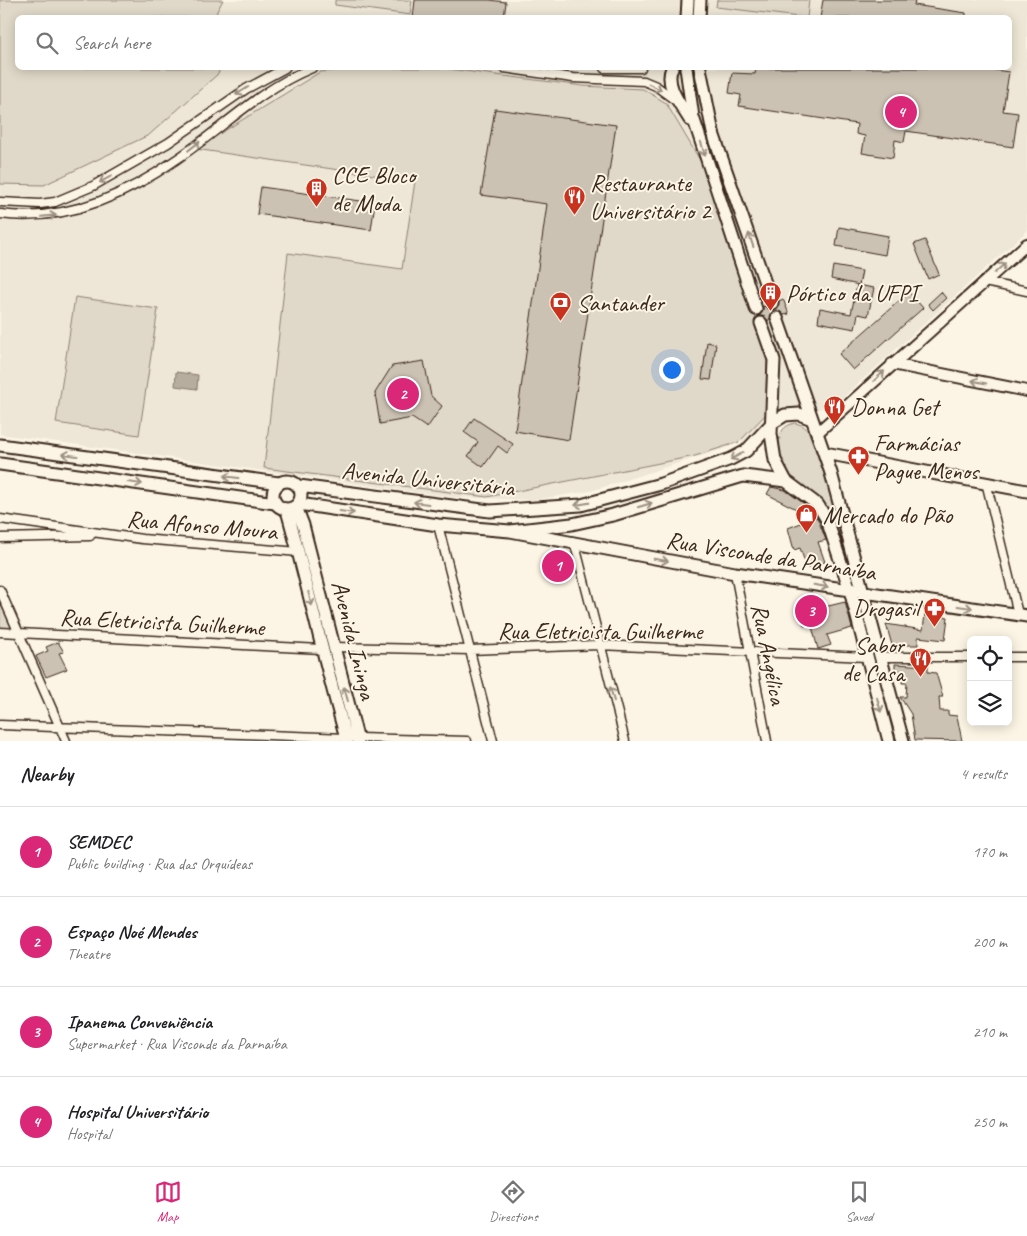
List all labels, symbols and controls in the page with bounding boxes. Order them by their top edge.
search box [15,15,1012,70]
icon: search [33,29,61,57]
text: Search here [73,31,150,55]
one-way arrow [648,82,663,92]
one-way arrow [236,86,250,96]
pin: 4 [885,93,917,131]
one-way arrow [187,141,200,152]
one-way arrow [698,141,708,157]
place label: CCE Bloco de Moda [332,160,418,218]
place label: Restaurante Universitário 2 [590,168,713,226]
one-way arrow [99,175,114,184]
building icon: CCE Bloco de Moda [304,177,328,208]
restaurant icon: Restaurante Universitário 2 [562,185,586,216]
one-way arrow [40,211,56,220]
one-way arrow [746,233,755,249]
one-way arrow [994,263,1007,274]
place label: Pórtico da UFPI [786,278,924,308]
building icon: Pórtico da UFPI [758,281,782,312]
place label: Santander [577,288,666,318]
bank icon: Santander [549,291,573,322]
your location [659,357,685,383]
one-way arrow [872,370,885,382]
pin: 2 [387,375,419,413]
one-way arrow [972,377,988,386]
place label: Donna Get [851,392,941,422]
restaurant icon: Donna Get [823,395,847,426]
place label: Farmácias Pague Menos [874,428,980,486]
pharmacy icon: Farmácias Pague Menos [846,445,870,476]
one-way arrow [62,450,78,460]
one-way arrow [730,452,745,461]
street label: Avenida Universitária [340,455,517,503]
one-way arrow [223,472,239,482]
one-way arrow [127,478,143,488]
one-way arrow [413,498,429,508]
one-way arrow [575,500,591,510]
one-way arrow [637,500,653,510]
place label: Mercado do Pão [823,500,954,530]
street label: Rua Afonso Moura [126,503,280,547]
shop icon: Mercado do Pão [795,503,819,534]
one-way arrow [338,507,354,517]
street label: Rua Visconde da Parnaíba [664,525,879,588]
pin: 1 [542,547,574,585]
one-way arrow [652,555,668,565]
street label: Avenida Ininga [325,577,384,704]
one-way arrow [813,581,829,591]
one-way arrow [306,591,315,607]
pin: 3 [795,592,827,630]
place label: Drogasil [853,593,923,623]
pharmacy icon: Drogasil [923,596,947,627]
street label: Rua Angélica [745,601,794,708]
street label: Rua Eletricista Guilherme [59,602,267,642]
one-way arrow [956,602,972,612]
street label: Rua Eletricista Guilherme [498,616,704,646]
place label: Sabor de Casa [842,630,906,688]
map controls [967,636,1012,726]
button: locate [967,636,1012,681]
restaurant icon: Sabor de Casa [908,647,932,678]
button: layers [967,681,1012,726]
one-way arrow [341,686,350,702]
one-way arrow [607,686,616,702]
one-way arrow [875,697,885,713]
text: Nearby [20,761,73,787]
text: 4 results [960,764,1007,784]
text: SEMDEC [67,830,130,854]
text: 1 [32,842,40,862]
text: 170 m [973,842,1007,862]
text: Public building · Rua das Orquídeas [67,854,252,874]
text: Espaço Noé Mendes [67,920,197,944]
text: 2 [32,932,40,952]
text: 200 m [973,932,1007,952]
text: Theatre [67,944,110,964]
text: Ipanema Conveniência [67,1010,212,1034]
text: 3 [32,1022,40,1042]
text: 210 m [973,1022,1007,1042]
text: Supermarket · Rua Visconde da Parnaíba [67,1034,287,1054]
text: Hospital Universitário [67,1100,208,1124]
text: 4 [32,1112,40,1132]
text: 250 m [973,1112,1007,1132]
text: Hospital [67,1124,111,1144]
tab: Map [154,1178,182,1225]
tab: Directions [489,1178,538,1225]
tab: Saved [845,1178,873,1225]

